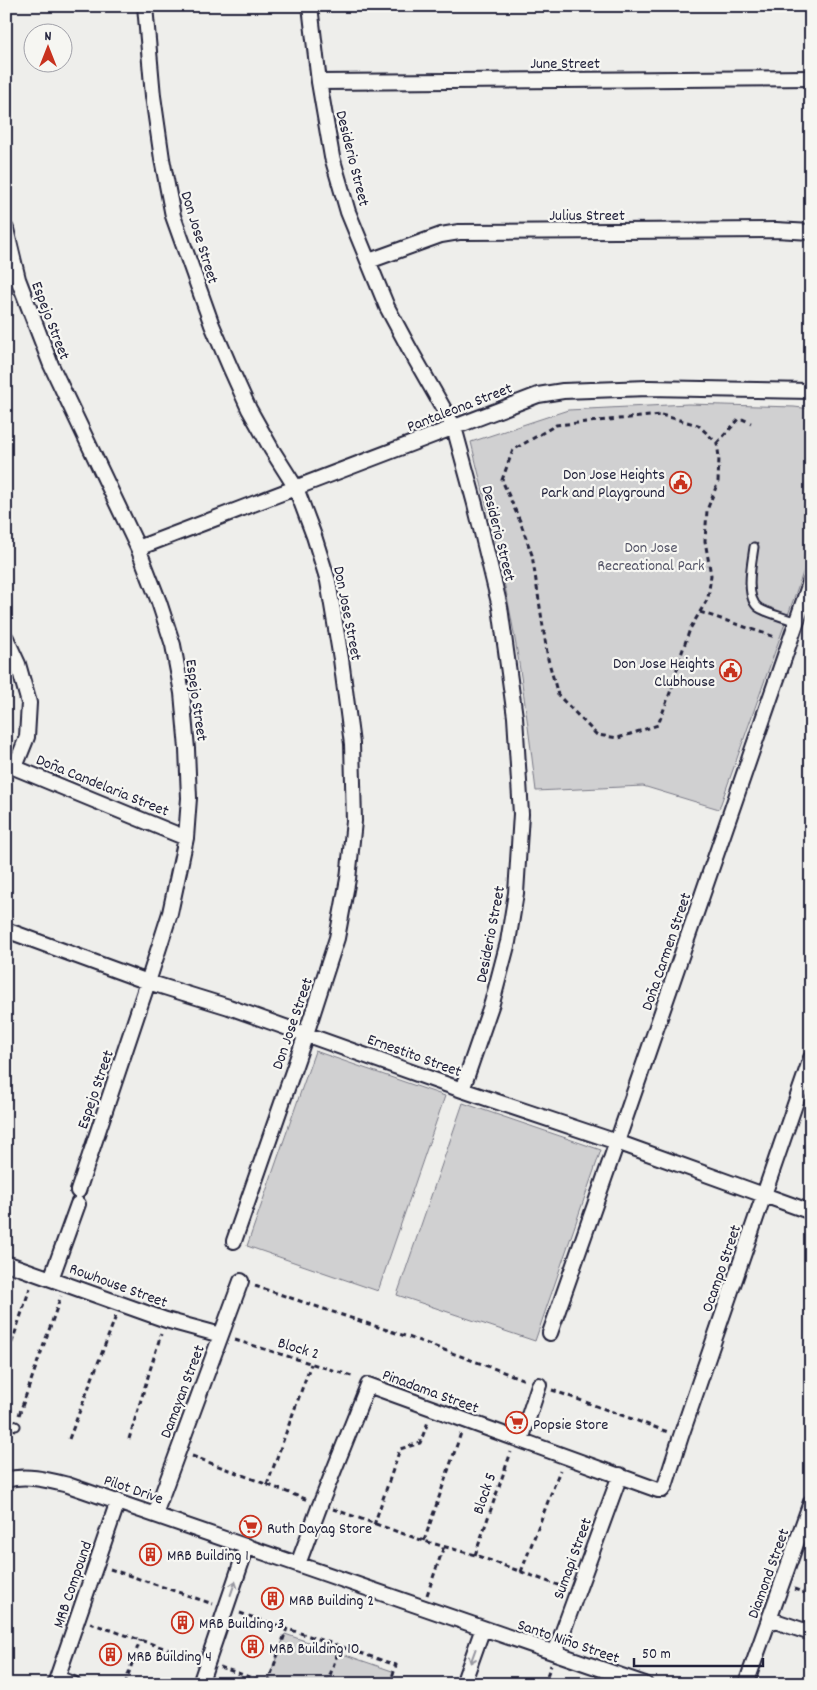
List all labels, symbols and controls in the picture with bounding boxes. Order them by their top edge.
north arrow [22,22,72,72]
text: N [45,27,52,47]
street label: June Street [530,53,600,76]
street label: Desiderio Street [329,108,375,209]
street label: Don Jose Street [174,189,224,287]
street label: Julius Street [549,205,625,228]
street label: Espejo Street [24,278,75,364]
street label: Pantaleona Street [404,378,516,439]
place label: Don Jose Heights Park and Playground [541,464,665,505]
public building icon: Don Jose Heights Park and Playground [669,470,693,494]
street label: Desiderio Street [475,483,521,584]
park label: Don Jose Recreational Park [597,537,705,578]
street label: Don Jose Street [326,564,367,663]
place label: Don Jose Heights Clubhouse [613,653,715,694]
street label: Espejo Street [178,658,213,743]
public building icon: Don Jose Heights Clubhouse [719,659,743,683]
street label: Doña Candelaria Street [32,749,172,824]
street label: Desiderio Street [471,884,512,985]
street label: Doña Carmen Street [636,890,698,1014]
street label: Don Jose Street [267,975,320,1073]
street label: Ernestito Street [364,1029,465,1084]
street label: Espejo Street [72,1047,121,1132]
street label: Ocampo Street [697,1222,748,1316]
street label: Rowhouse Street [66,1258,171,1315]
street label: Block 2 [275,1332,322,1367]
street label: Damayan Street [155,1342,212,1442]
street label: Pinadama Street [379,1364,482,1420]
supermarket icon: Popsie Store [505,1411,529,1435]
place label: Popsie Store [533,1414,608,1437]
street label: Pilot Drive [100,1469,166,1511]
street label: Block 5 [468,1470,503,1518]
supermarket icon: Ruth Dayag Store [239,1515,263,1539]
street label: Sumapi Street [548,1515,599,1603]
place label: Ruth Dayag Store [267,1518,372,1541]
street label: Diamond Street [742,1526,796,1622]
street label: MRB Compound [48,1538,99,1631]
building icon: MRB Building 1 [139,1542,163,1566]
place label: MRB Building 1 [167,1545,249,1568]
one-way arrow [229,1581,238,1596]
building icon: MRB Building 2 [261,1587,285,1611]
place label: MRB Building 2 [289,1590,374,1613]
building icon: MRB Building 3 [171,1610,195,1634]
place label: MRB Building 3 [199,1613,284,1636]
street label: Santo Niño Street [514,1614,622,1671]
building icon: MRB Building 10 [241,1635,265,1659]
scale bar [634,1635,763,1667]
place label: MRB Building 10 [269,1638,359,1661]
building icon: MRB Building 4 [99,1643,123,1667]
text: 50 m [642,1644,671,1666]
place label: MRB Building 4 [127,1646,212,1669]
one-way arrow [468,1648,477,1663]

